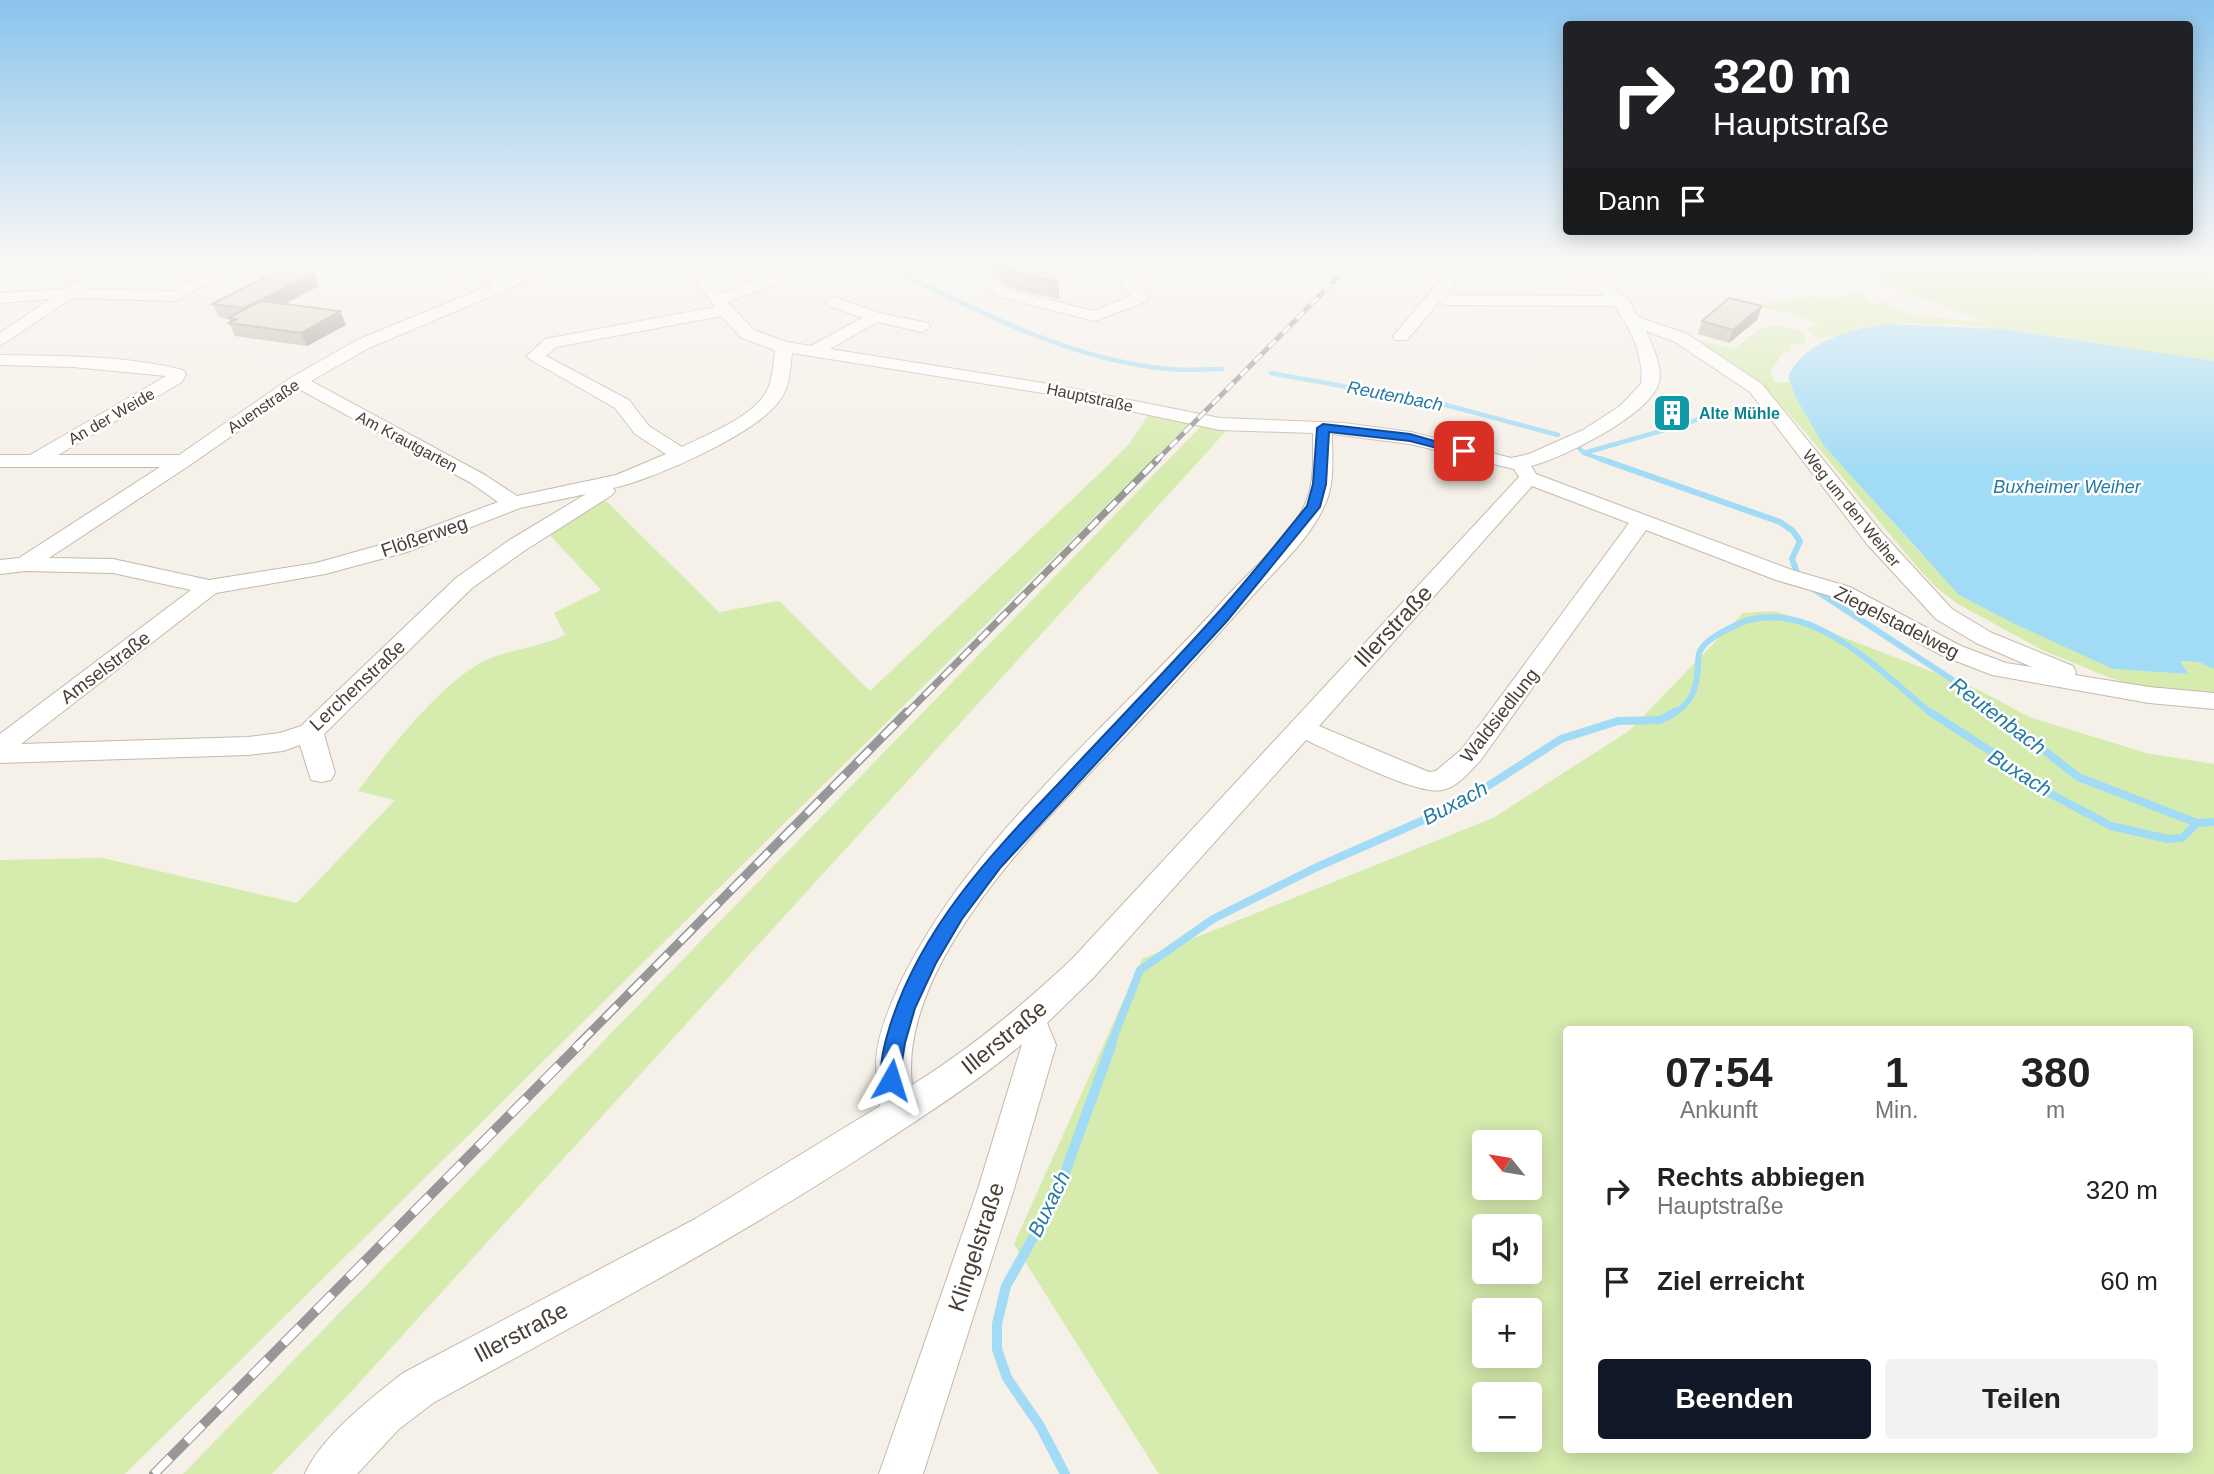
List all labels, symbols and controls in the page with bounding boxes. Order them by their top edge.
icon: right [1598,49,1689,140]
text: 320 m [1713,49,1852,103]
text: Hauptstraße [1713,106,1889,142]
icon: arrive [1674,182,1712,220]
text: Dann [1598,186,1660,216]
street label: Auenstraße [224,376,302,437]
water label: Reutenbach [1345,377,1445,415]
street label: Hauptstraße [1045,380,1135,415]
street label: An der Weide [65,385,157,448]
building icon: Alte Mühle [1651,392,1693,434]
place label: Alte Mühle [1699,405,1780,422]
street label: Am Krautgarten [353,408,460,475]
pin [1434,421,1494,481]
icon: arrive [1445,432,1483,470]
street label: Weg um den Weiher [1799,447,1904,571]
water label: Buxheimer Weiher [1993,477,2142,497]
street label: Flößerweg [378,512,470,561]
street label: Illerstraße [1349,580,1437,672]
street label: Ziegelstadelweg [1831,582,1963,663]
street label: Amselstraße [56,627,154,708]
street label: Lerchenstraße [305,636,409,735]
street label: Waldsiedlung [1456,664,1543,766]
water label: Reutenbach [1946,672,2050,759]
water label: Buxach [1984,744,2056,801]
water label: Buxach [1418,776,1491,829]
street label: Illerstraße [956,995,1052,1079]
position arrow [854,1043,928,1117]
text: 07:54 [1665,1049,1773,1096]
text: 1 [1885,1049,1908,1096]
text: 380 [2021,1049,2091,1096]
text: Ankunft [1680,1097,1758,1123]
text: Min. [1875,1097,1918,1123]
text: m [2046,1097,2065,1123]
north arrow [1472,1130,1542,1200]
map controls [1472,1130,1542,1452]
text: Rechts abbiegen [1657,1162,1865,1192]
water label: Buxach [1023,1167,1074,1240]
icon: right [1598,1172,1636,1210]
text: 320 m [2086,1175,2158,1205]
street label: Klingelstraße [943,1179,1009,1315]
text: Hauptstraße [1657,1193,1784,1219]
button: sound [1472,1214,1542,1284]
icon: arrive [1598,1263,1636,1301]
text: Ziel erreicht [1657,1266,1804,1296]
text: 60 m [2100,1266,2158,1296]
street label: Illerstraße [470,1297,572,1367]
button: + [1472,1298,1542,1368]
button: Beenden [1598,1359,1871,1439]
button: Teilen [1885,1359,2158,1439]
button: − [1472,1382,1542,1452]

